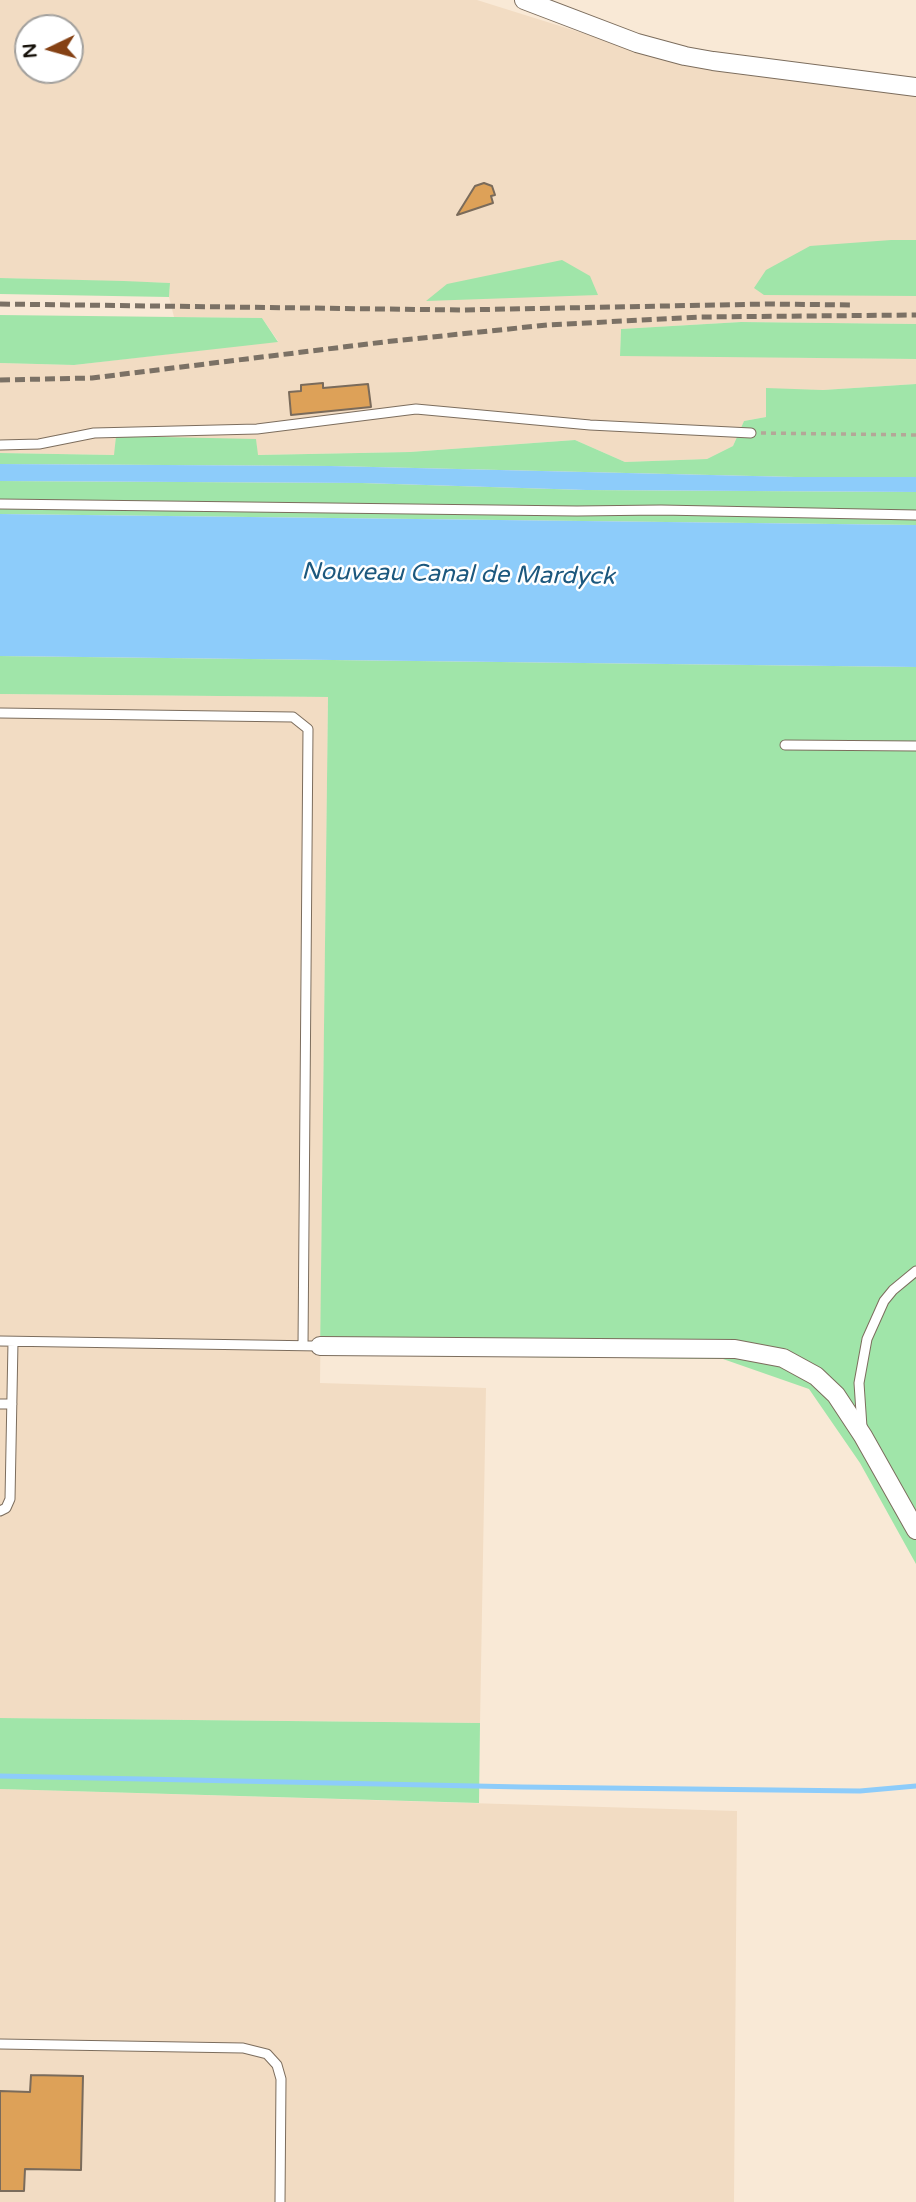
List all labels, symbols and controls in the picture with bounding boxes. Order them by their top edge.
north arrow [14,14,84,84]
text: N [18,42,42,59]
water label: Nouveau Canal de Mardyck [301,558,615,592]

